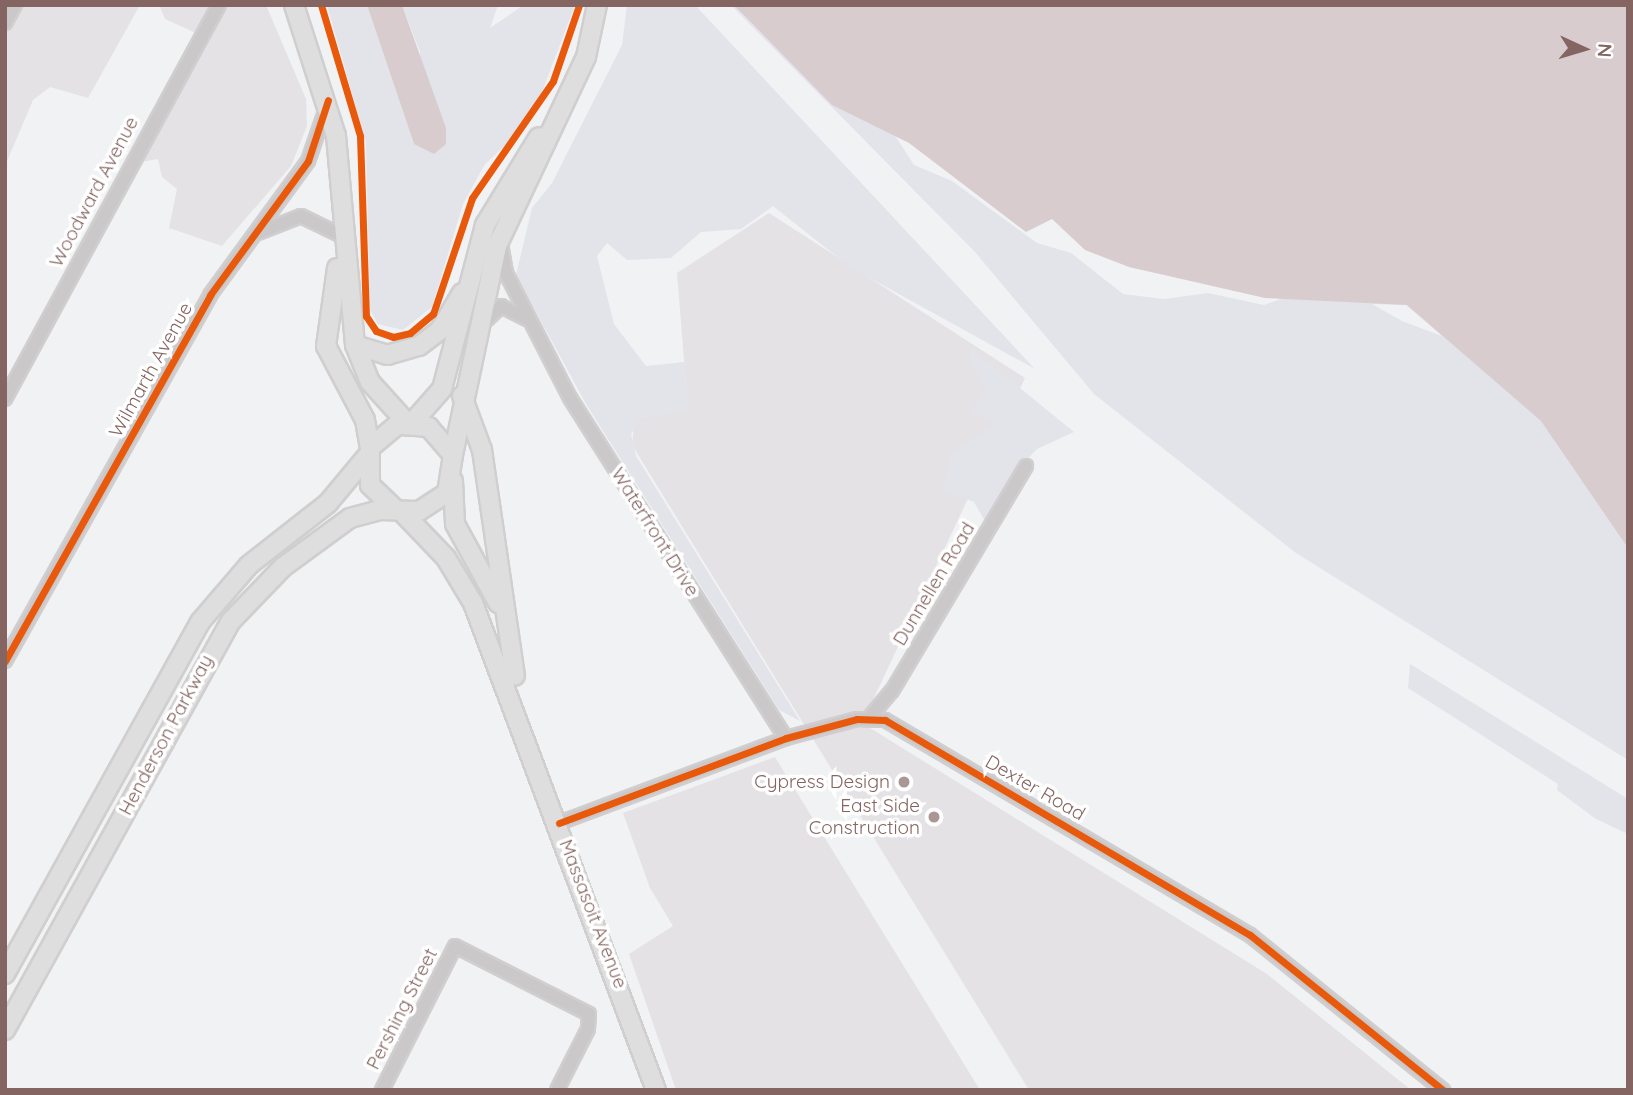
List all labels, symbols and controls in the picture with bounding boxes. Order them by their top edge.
north arrow [1549,14,1619,84]
text: N [1592,43,1617,58]
street label: Woodward Avenue [45,113,143,271]
street label: Wilmarth Avenue [105,299,197,441]
street label: Waterfront Drive [606,463,704,601]
street label: Dunnellen Road [888,518,980,650]
street label: Henderson Parkway [114,651,218,819]
street label: Dexter Road [981,750,1089,826]
place label: Cypress Design [754,771,890,793]
marker: Cypress Design [896,774,912,790]
place label: East Side Construction [809,795,920,839]
marker: East Side Construction [926,809,942,825]
street label: Massasoit Avenue [554,836,632,992]
street label: Pershing Street [362,945,442,1073]

